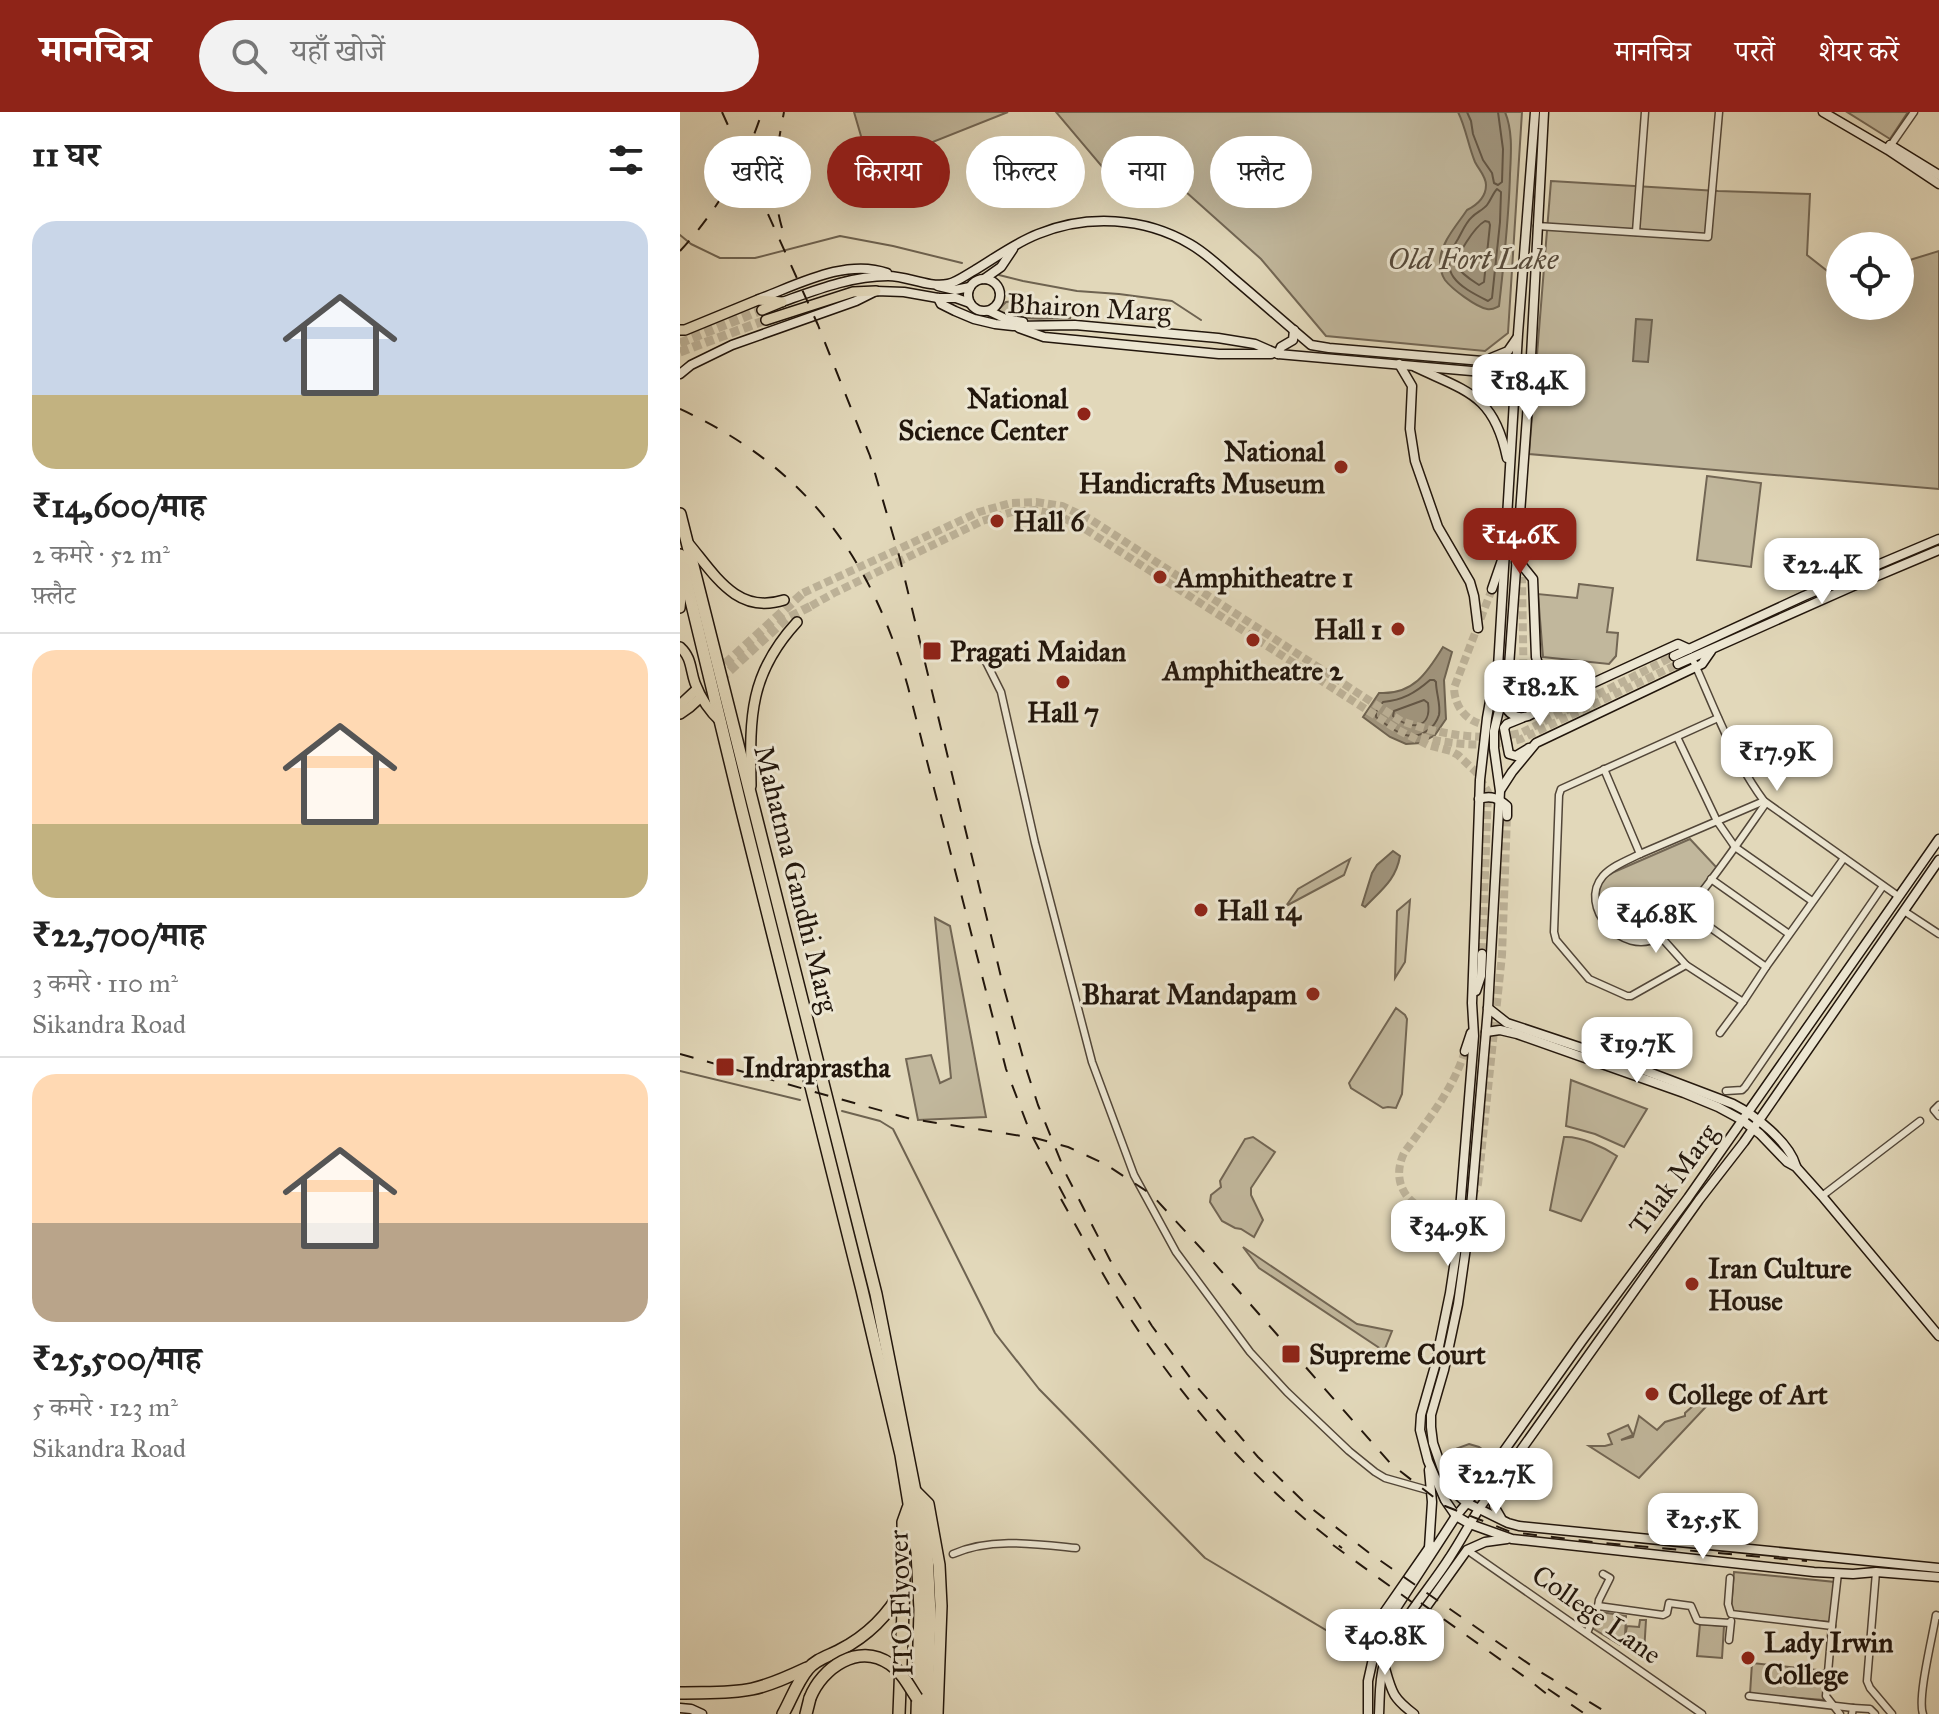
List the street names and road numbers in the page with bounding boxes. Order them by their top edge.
street label: Bhairon Marg [1006,286,1173,329]
street label: Mahatma Gandhi Marg [746,742,847,1017]
street label: Tilak Marg [1621,1116,1726,1242]
street label: ITO Flyover [880,1529,921,1677]
street label: College Lane [1525,1557,1668,1672]

